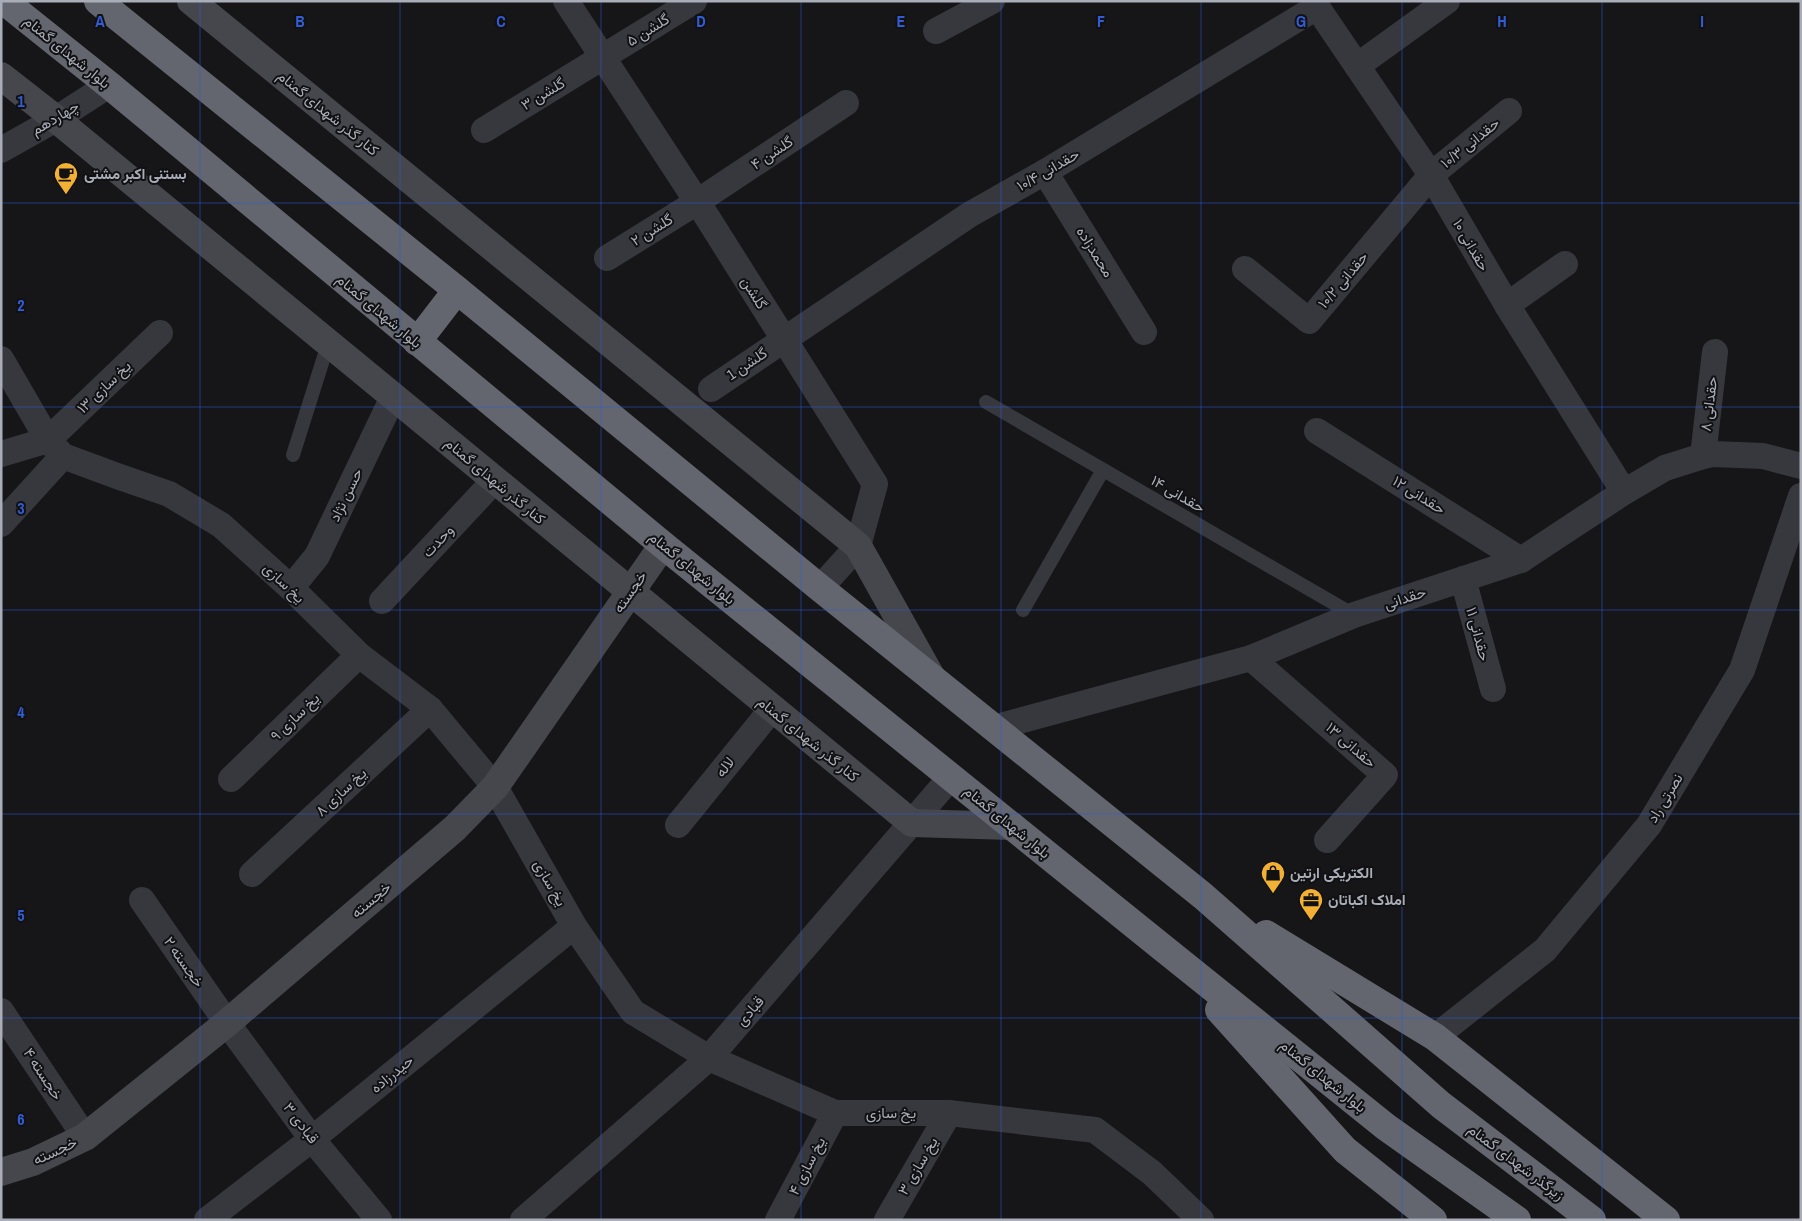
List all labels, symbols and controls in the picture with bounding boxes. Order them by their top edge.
street label: گلشن ۵ [622,8,674,51]
street label: بلوار شهدای گمنام [20,10,115,93]
text: A [95,10,105,32]
text: B [295,10,305,32]
text: C [496,10,506,32]
text: D [696,10,706,32]
text: E [897,10,906,32]
text: F [1097,10,1105,32]
text: G [1296,10,1306,32]
text: H [1497,10,1507,32]
text: I [1700,10,1704,32]
street label: کنار گذر شهدای گمنام [273,65,384,160]
street label: گلشن ۳ [517,72,569,115]
text: 1 [17,90,25,112]
street label: چهاردهم [27,95,83,140]
street label: حقدانی ۱۰/۳ [1436,112,1504,173]
street label: گلشن ۴ [746,131,797,174]
street label: حقدانی ۱۰/۴ [1013,143,1083,196]
cafe icon: بستنی اکبر مشتی [53,161,79,195]
place label: بستنی اکبر مشتی [84,163,187,184]
street label: گلشن ۲ [627,208,677,251]
street label: حقدانی ۱۰ [1448,215,1495,275]
street label: محمدزاده [1072,222,1119,281]
street label: حقدانی ۱۰/۲ [1313,247,1373,313]
street label: بلوار شهدای گمنام [332,269,427,353]
street label: گلشن [736,272,773,313]
text: 2 [17,294,25,316]
street label: گلشن 1 [722,342,772,385]
street label: یخ سازی ۱۳ [72,355,136,419]
street label: حقدانی ۸ [1695,375,1722,433]
street label: کنار گذر شهدای گمنام [441,432,550,529]
street label: حسن نژاد [324,465,368,525]
street label: حقدانی ۱۴ [1147,470,1209,517]
street label: حقدانی ۱۲ [1389,470,1450,519]
text: 3 [17,497,25,519]
street label: وحدت [417,520,458,562]
street label: بلوار شهدای گمنام [645,526,740,609]
street label: یخ سازی [258,558,310,608]
street label: خجسته [608,567,652,617]
street label: حقدانی [1381,581,1429,614]
street label: حقدانی ۱۱ [1461,605,1496,663]
street label: یخ سازی ۹ [265,688,325,746]
street label: کنار گذر شهدای گمنام [753,691,864,786]
text: 4 [17,701,25,723]
street label: حقدانی ۱۳ [1322,717,1381,772]
street label: لاله [710,752,739,781]
street label: یخ سازی ۸ [310,762,372,822]
street label: نصرتی راد [1642,769,1688,826]
street label: بلوار شهدای گمنام [960,780,1055,863]
street label: یخ سازی [528,856,572,910]
shop icon: الکتریکی ارتین [1260,860,1286,894]
place label: الکتریکی ارتین [1290,862,1373,883]
street label: خجسته [346,877,395,923]
office icon: املاک اکباتان [1298,887,1324,921]
place label: املاک اکباتان [1328,889,1406,910]
text: 5 [17,904,25,926]
street label: خجسته ۲ [159,932,210,991]
street label: قبادی [731,991,769,1030]
street label: بلوار شهدای گمنام [1276,1034,1371,1117]
street label: خجسته ۴ [19,1043,68,1104]
street label: حیدرزاده [366,1050,418,1098]
street label: قبادی ۳ [279,1098,324,1148]
street label: یخ سازی [866,1102,916,1124]
text: 6 [17,1108,25,1130]
street label: زیرگذر شهدای گمنام [1464,1118,1569,1205]
street label: خجسته [29,1131,80,1170]
street label: یخ سازی ۴ [783,1133,831,1199]
street label: یخ سازی ۳ [892,1133,944,1199]

